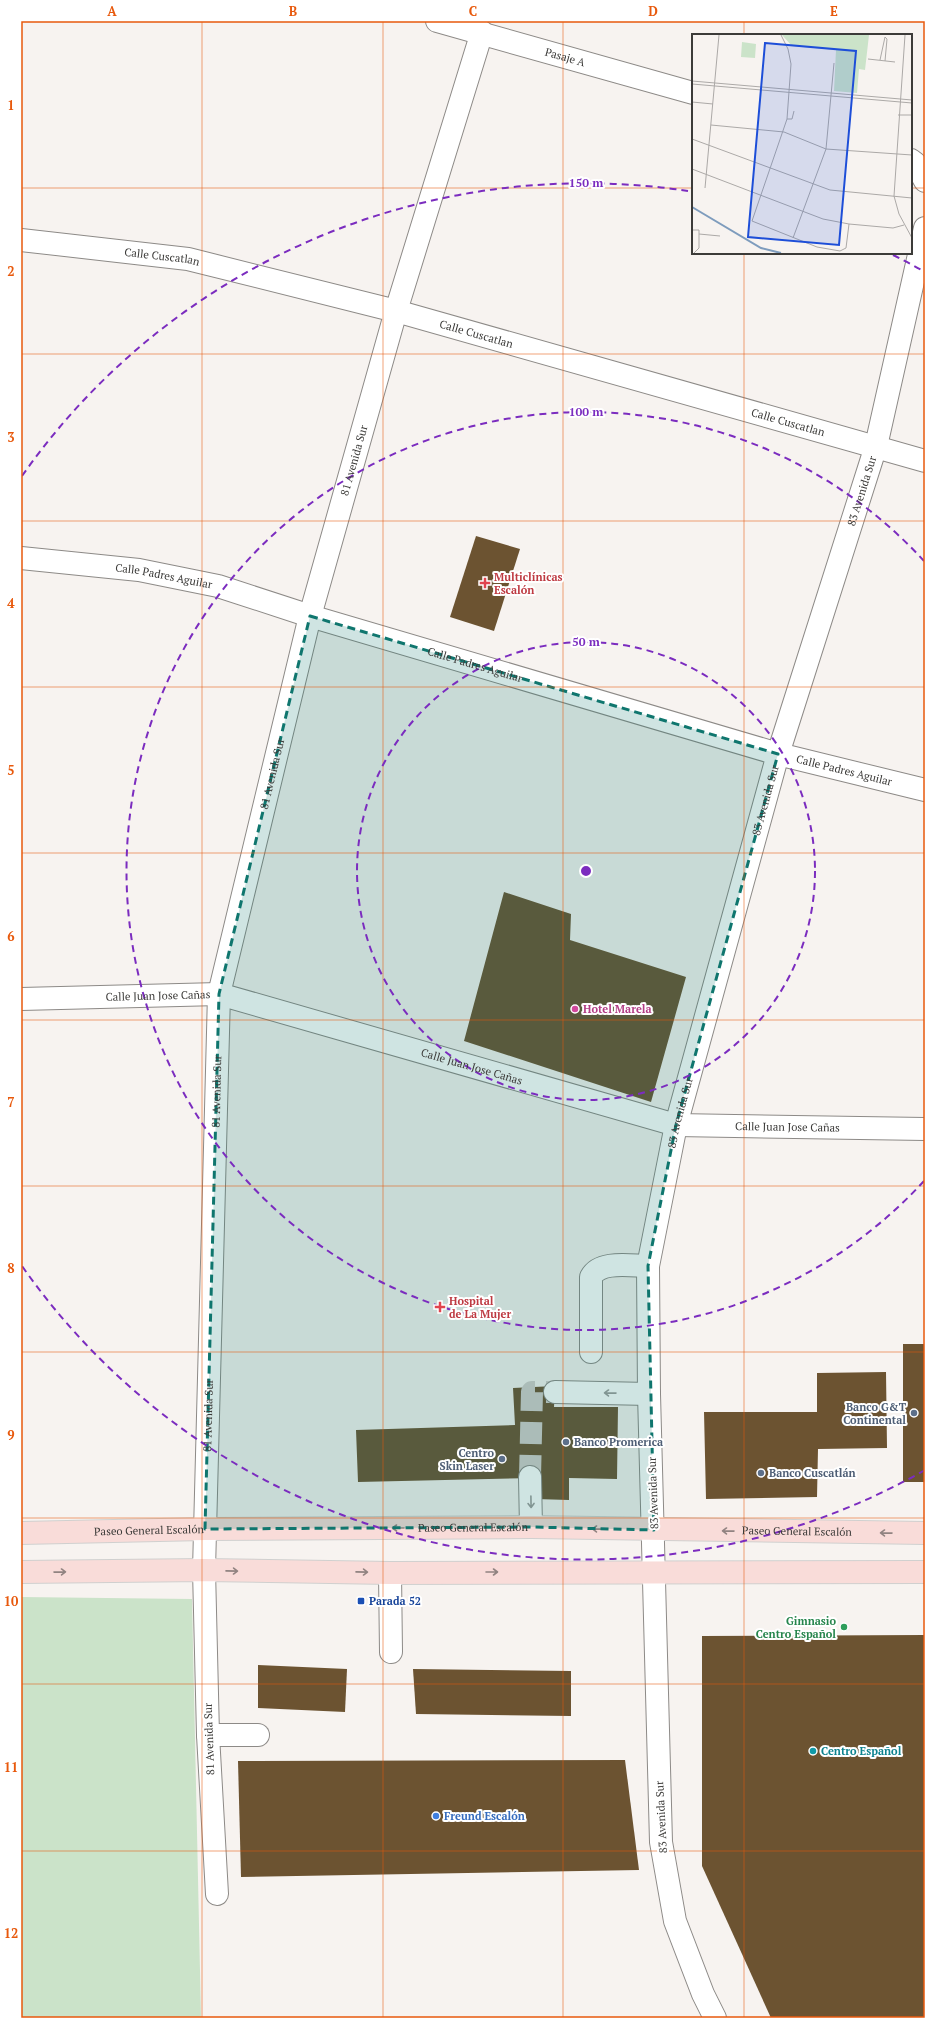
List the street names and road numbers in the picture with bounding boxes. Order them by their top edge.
street label: Pasaje A [543,45,587,69]
street label: Calle Cuscatlan [124,245,202,269]
street label: Calle Cuscatlan [438,317,515,351]
street label: Calle Cuscatlan [750,405,827,439]
street label: 81 Avenida Sur [337,423,371,497]
street label: 83 Avenida Sur [844,453,880,528]
street label: Calle Padres Aguilar [115,561,214,592]
street label: Calle Padres Aguilar [426,644,525,686]
street label: 81 Avenida Sur [257,736,287,811]
street label: Calle Padres Aguilar [795,752,894,789]
street label: 83 Avenida Sur [749,763,782,837]
street label: Calle Juan Jose Cañas [105,987,211,1004]
street label: Calle Juan Jose Cañas [419,1045,524,1088]
street label: 81 Avenida Sur [209,1054,224,1128]
street label: 83 Avenida Sur [665,1075,696,1149]
street label: Calle Juan Jose Cañas [735,1119,840,1135]
street label: 81 Avenida Sur [200,1378,216,1452]
street label: 83 Avenida Sur [645,1456,661,1529]
street label: Paseo General Escalón [418,1520,528,1535]
street label: Paseo General Escalón [94,1522,205,1538]
street label: Paseo General Escalón [742,1523,852,1539]
street label: 81 Avenida Sur [201,1702,217,1775]
street label: 83 Avenida Sur [652,1780,670,1854]

